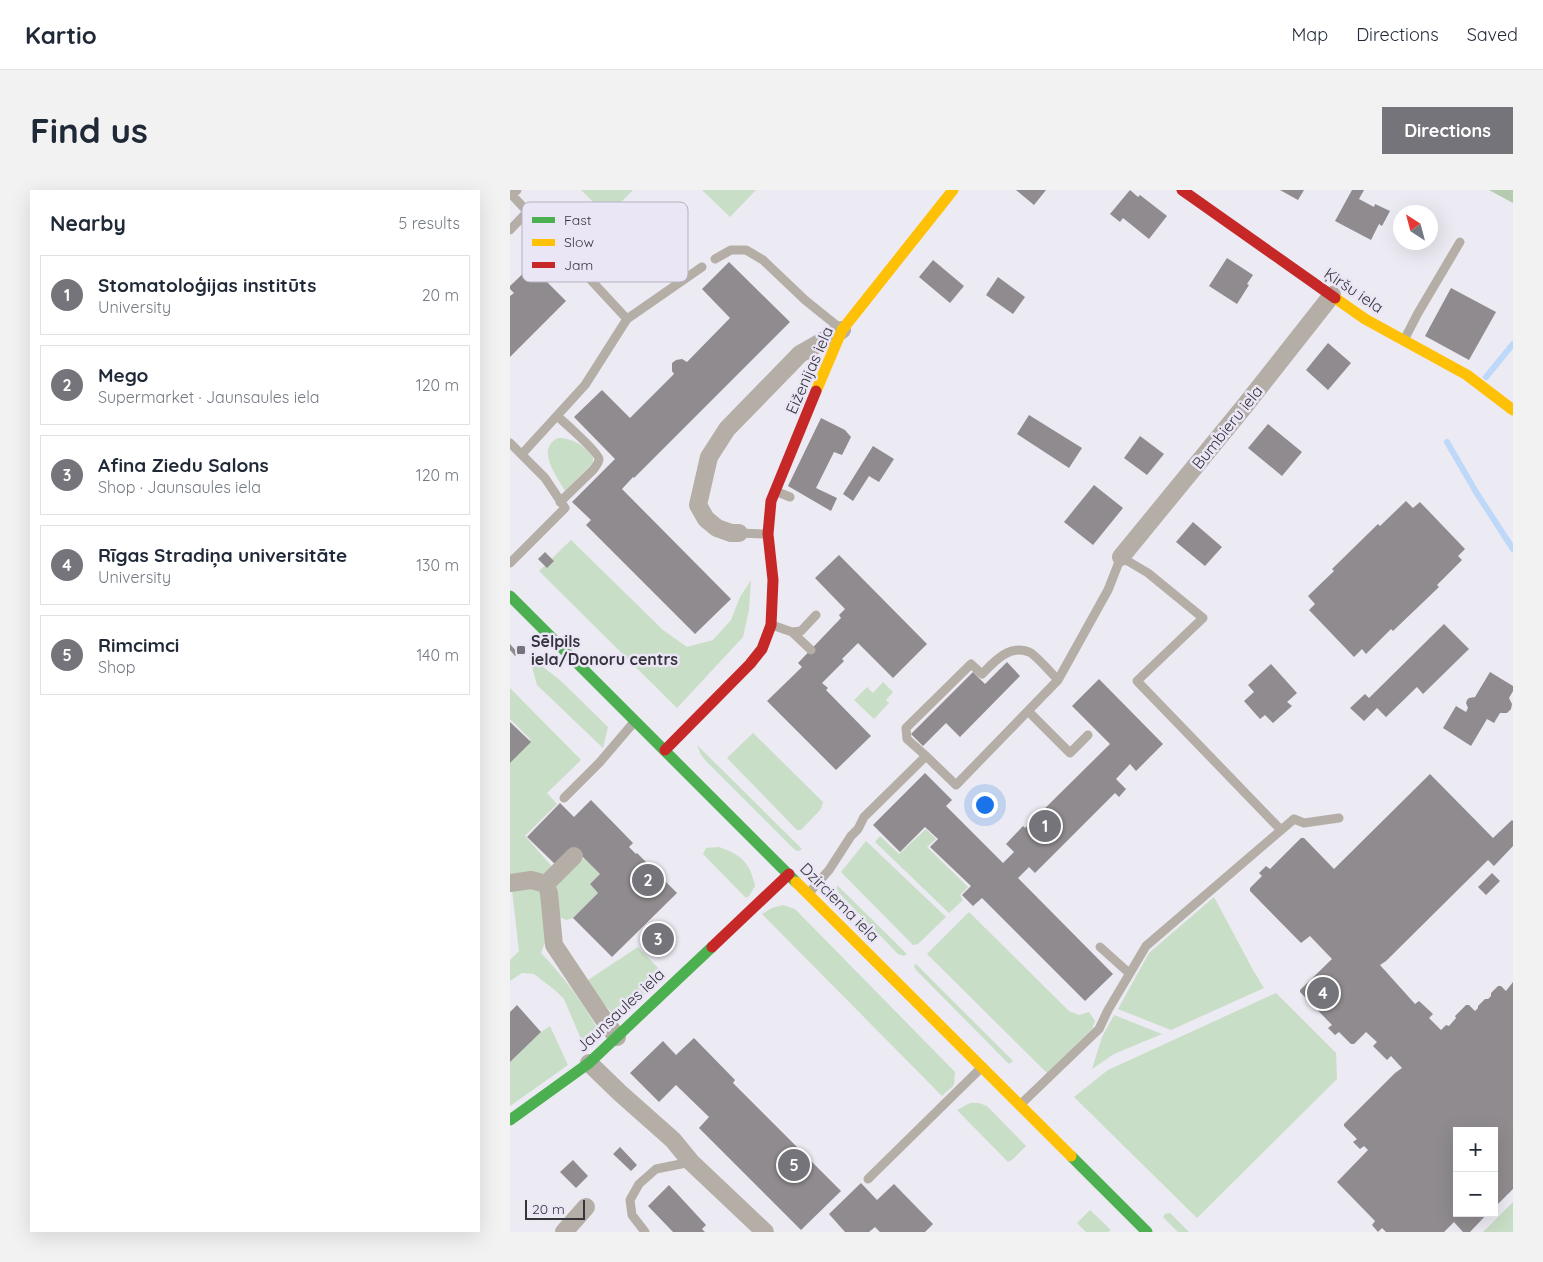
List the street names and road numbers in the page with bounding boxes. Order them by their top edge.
street label: Ķiršu iela [1321,263,1387,317]
street label: Eiženijas iela [781,323,837,417]
street label: Bumbieru iela [1187,381,1267,473]
street label: Dzirciema iela [796,858,884,946]
street label: Jaunsaules iela [572,964,668,1056]

